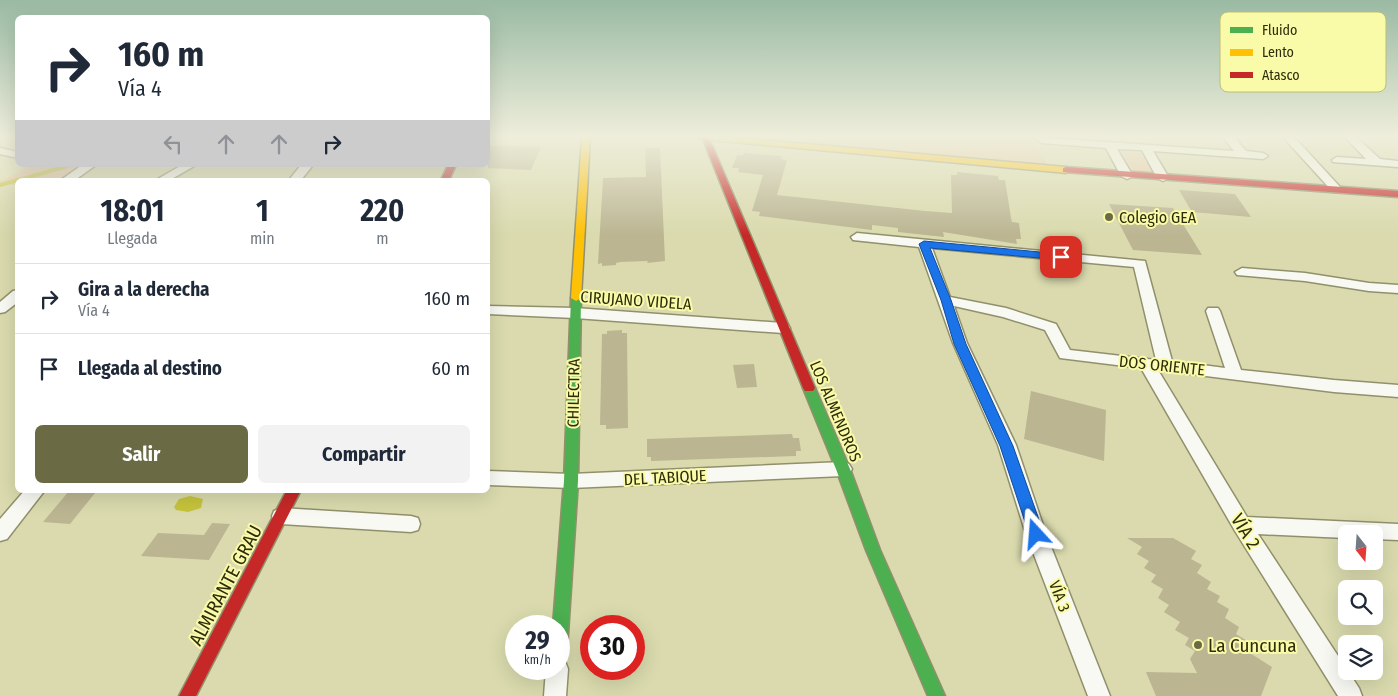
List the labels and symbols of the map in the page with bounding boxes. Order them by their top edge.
legend [1220,12,1386,92]
text: Fluido [1262,22,1297,39]
text: Lento [1262,44,1294,61]
text: Atasco [1262,67,1300,84]
place label: Colegio GEA [1119,208,1197,227]
marker: Colegio GEA [1103,211,1115,223]
pin [1040,236,1082,278]
street label: CIRUJANO VIDELA [580,287,693,314]
street label: DOS ORIENTE [1118,352,1206,379]
street label: CHILECTRA [563,358,584,428]
street label: LOS ALMENDROS [806,358,865,465]
street label: DEL TABIQUE [623,466,707,489]
position arrow [1009,507,1061,559]
street label: VÍA 2 [1226,509,1265,553]
street label: ALMIRANTE GRAU [184,521,267,649]
north arrow [1338,525,1382,570]
street label: VÍA 3 [1045,578,1074,614]
speed limit sign: 30 [580,615,645,680]
place label: La Cuncuna [1208,634,1297,657]
marker: La Cuncuna [1192,639,1204,651]

